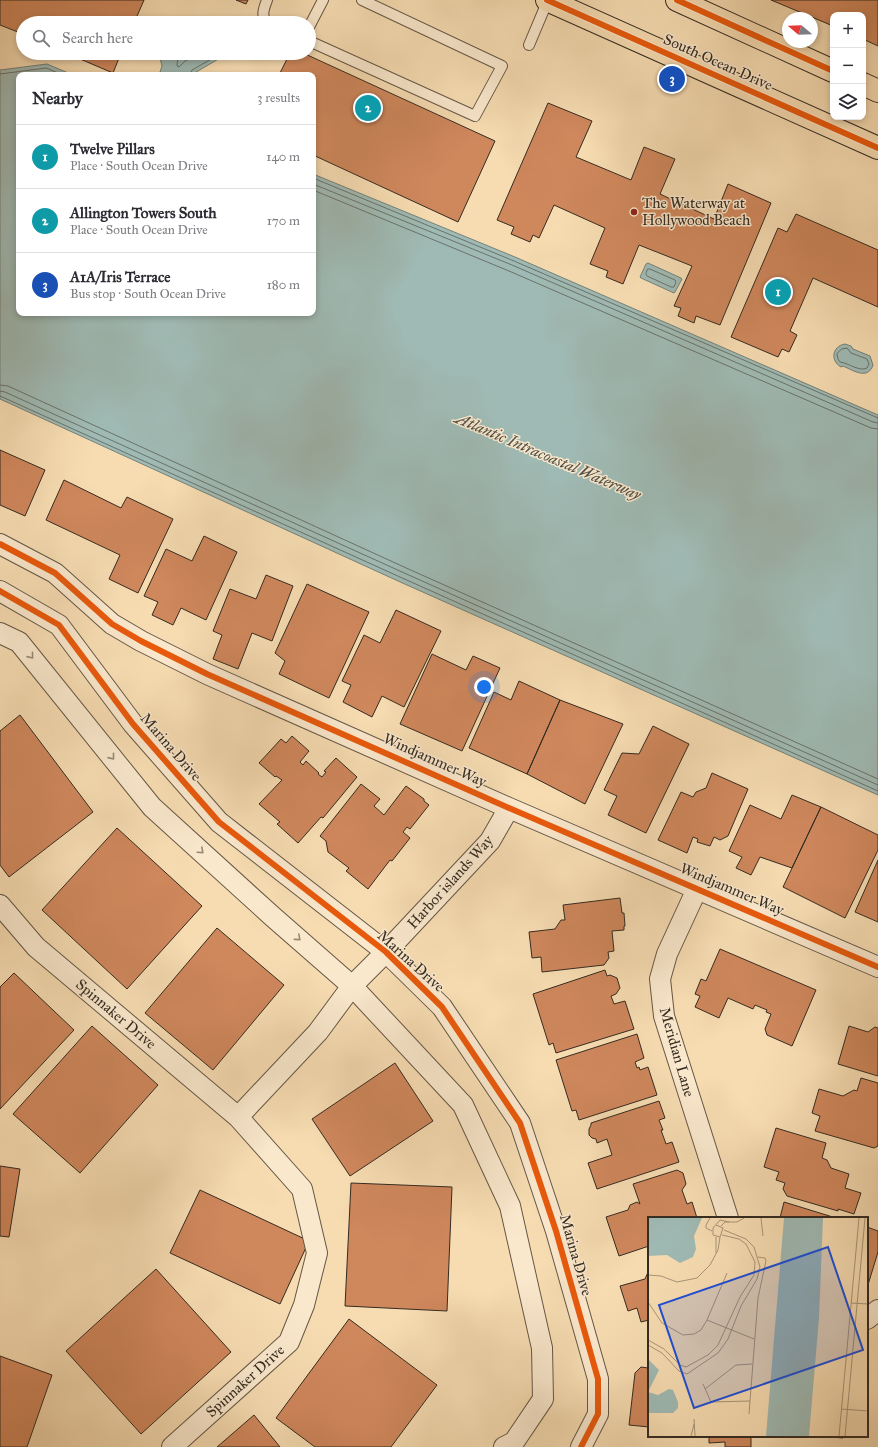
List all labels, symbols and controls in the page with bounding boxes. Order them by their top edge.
north arrow [782,12,818,48]
map controls [830,12,866,120]
button: + [830,12,866,48]
search box [16,16,316,60]
icon: search [30,27,52,49]
text: Search here [62,29,133,47]
street label: South Ocean Drive [661,30,775,94]
button: − [830,48,866,84]
pin: 3 [659,64,685,94]
button: layers [830,84,866,120]
text: Nearby [32,88,83,109]
text: 3 results [257,90,300,106]
pin: 2 [355,93,381,123]
text: Twelve Pillars [70,140,155,158]
text: 1 [42,149,48,165]
text: 140 m [266,149,300,165]
text: Place · South Ocean Drive [70,158,208,174]
place label: The Waterway at Hollywood Beach [642,194,751,229]
text: Allington Towers South [70,204,217,222]
marker: The Waterway at Hollywood Beach [629,207,639,217]
text: 2 [42,213,48,229]
text: 170 m [267,213,300,229]
text: Place · South Ocean Drive [70,222,208,238]
text: A1A/Iris Terrace [70,268,171,286]
text: 3 [42,277,48,293]
text: 180 m [267,277,300,293]
pin: 1 [765,277,791,307]
text: Bus stop · South Ocean Drive [70,286,226,302]
water label: Atlantic Intracoastal Waterway [450,407,645,504]
one-way arrow [26,651,33,658]
your location [474,677,494,697]
street label: Marina Drive [137,709,205,785]
street label: Windjammer Way [381,729,490,791]
one-way arrow [107,753,114,760]
street label: Harbor islands Way [403,831,497,933]
one-way arrow [196,847,204,854]
street label: Windjammer Way [677,859,787,919]
street label: Marina Drive [374,926,448,996]
one-way arrow [293,934,300,941]
street label: Spinnaker Drive [72,975,160,1053]
street label: Meridian Lane [656,1005,698,1099]
street label: Marina Drive [556,1212,596,1298]
inset map [648,1217,868,1437]
street label: Spinnaker Drive [202,1341,288,1421]

